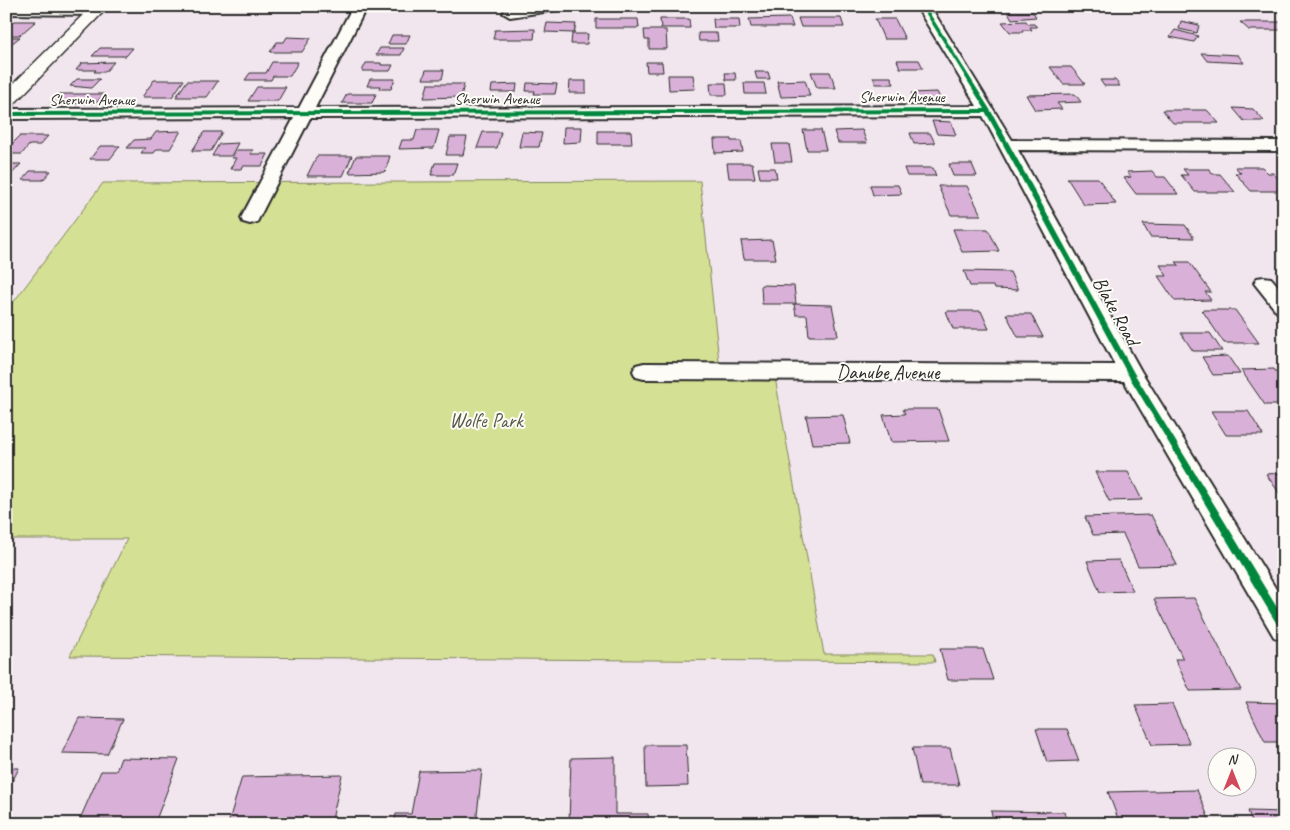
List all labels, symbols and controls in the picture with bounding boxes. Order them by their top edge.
street label: Sherwin Avenue [859,87,947,107]
street label: Sherwin Avenue [454,89,542,109]
street label: Sherwin Avenue [49,90,137,110]
street label: Blake Road [1087,272,1147,353]
street label: Danube Avenue [837,360,941,385]
park label: Wolfe Park [449,408,524,433]
north arrow [1208,748,1258,798]
text: N [1228,751,1239,768]

